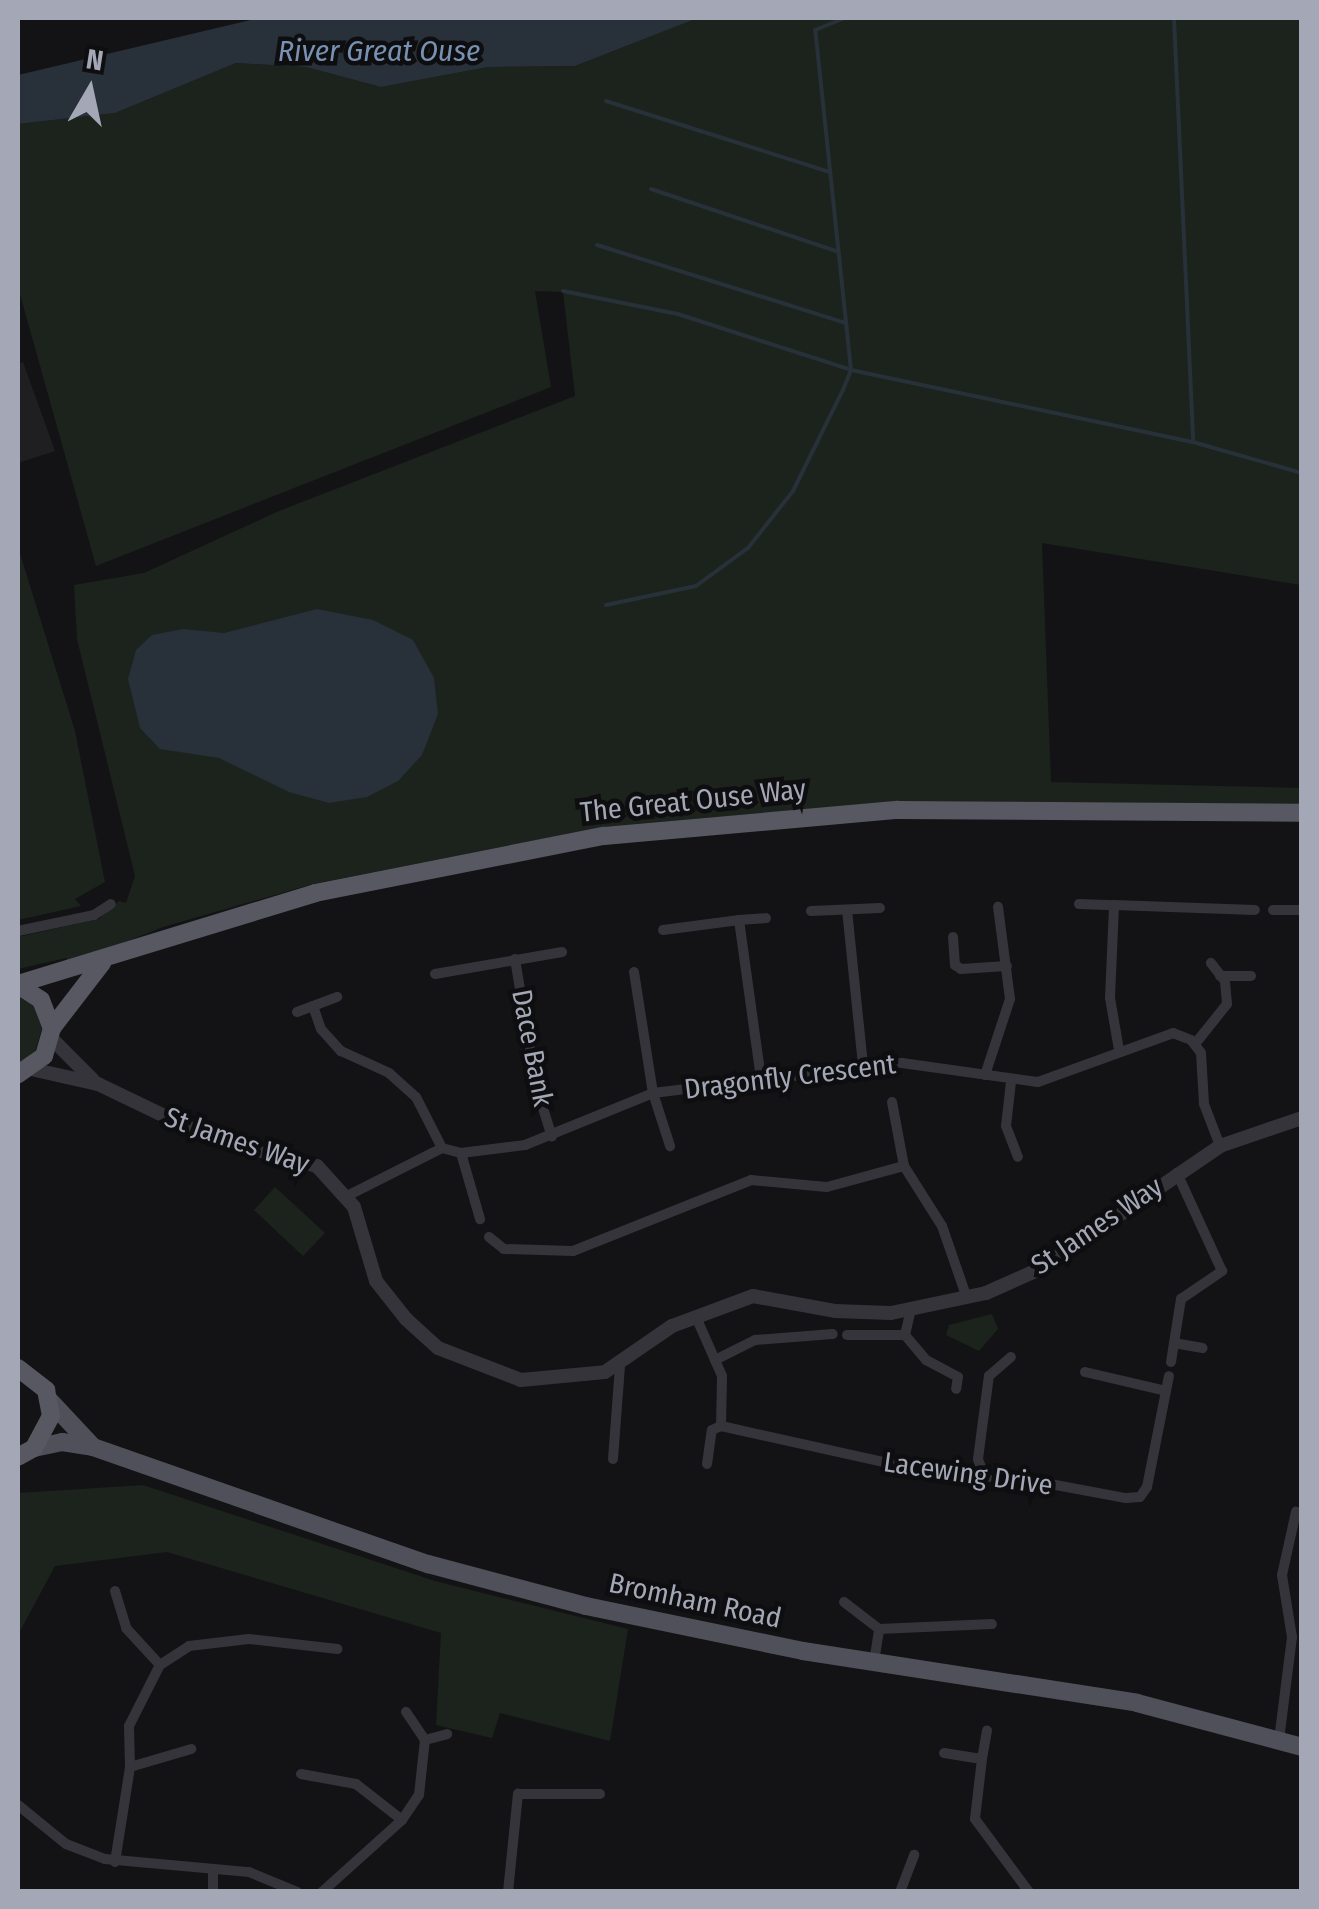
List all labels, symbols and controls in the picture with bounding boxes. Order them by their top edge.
water label: River Great Ouse [278,33,480,69]
north arrow [40,40,140,140]
text: N [84,42,106,77]
street label: The Great Ouse Way [579,772,807,830]
street label: Dace Bank [504,987,560,1109]
street label: Dragonfly Crescent [682,1047,898,1107]
street label: St James Way [160,1101,314,1181]
street label: St James Way [1025,1170,1169,1282]
street label: Lacewing Drive [881,1446,1055,1502]
street label: Bromham Road [606,1566,784,1636]

